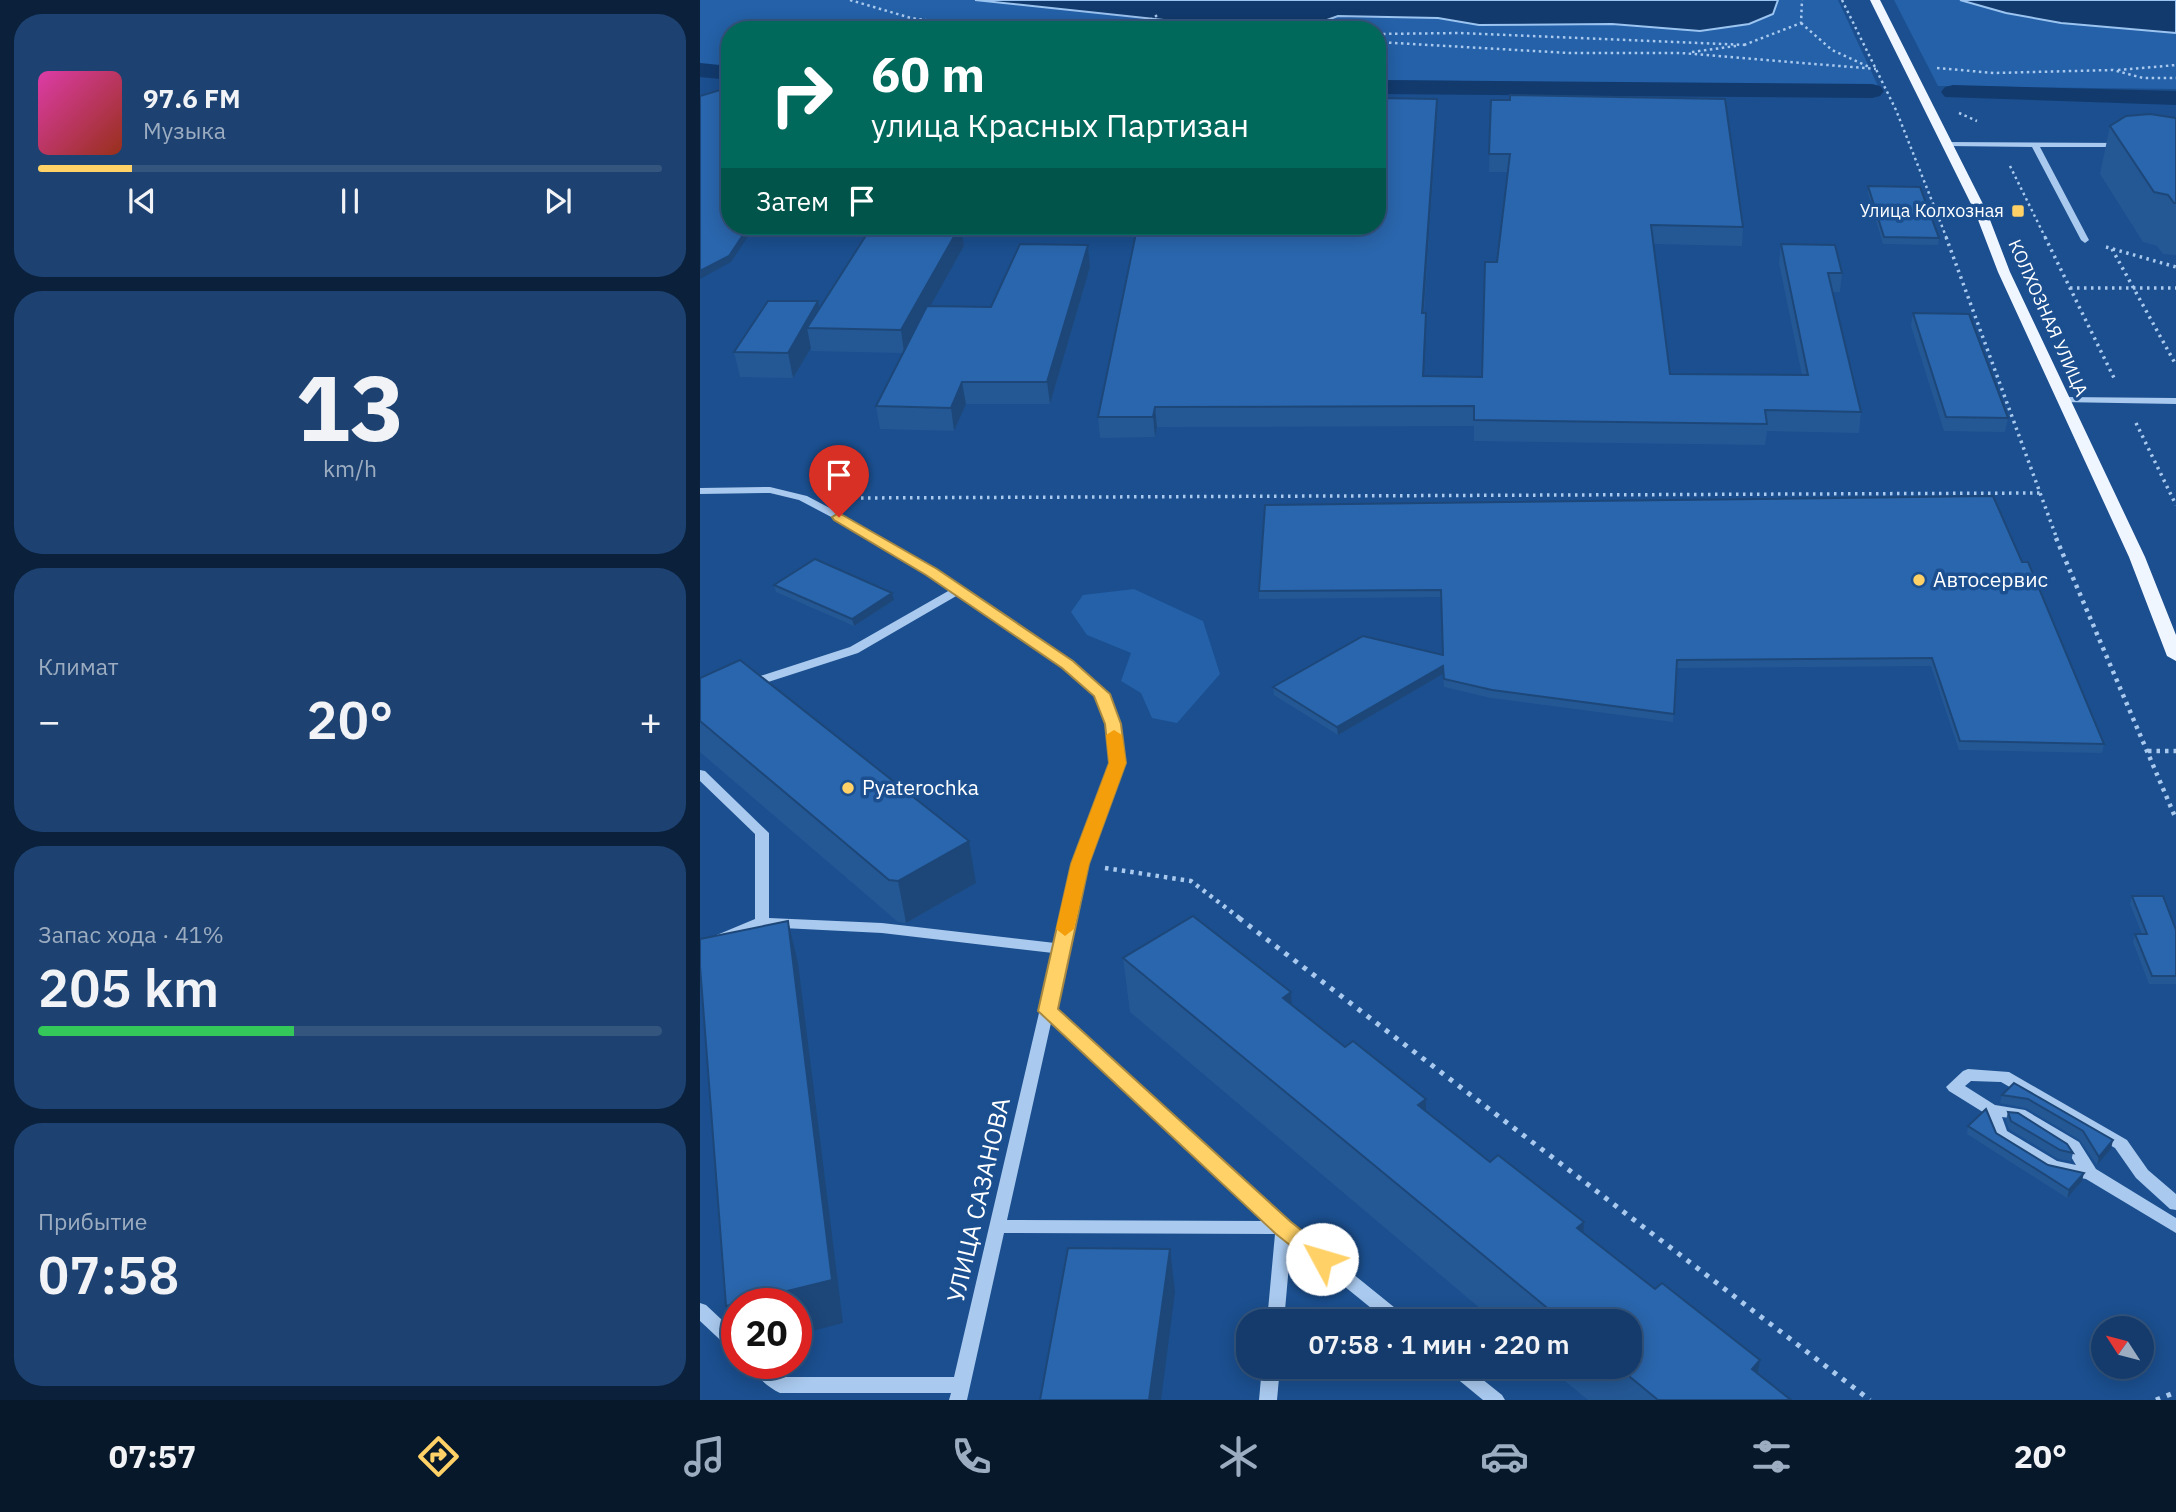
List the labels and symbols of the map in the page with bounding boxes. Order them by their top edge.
place label: Улица Колхозная [1860,199,2004,222]
marker: Улица Колхозная [2010,203,2026,219]
street label: КОЛХОЗНАЯ УЛИЦА [2003,236,2094,400]
pin [809,445,869,517]
place label: Автосервис [1933,565,2048,593]
marker: Автосервис [1911,572,1927,588]
place label: Pyaterochka [862,773,979,801]
marker: Pyaterochka [840,780,856,796]
street label: УЛИЦА САЗАНОВА [939,1094,1017,1305]
position arrow [1285,1222,1359,1296]
speed limit sign: 20 [721,1288,812,1379]
north arrow [2091,1316,2154,1379]

